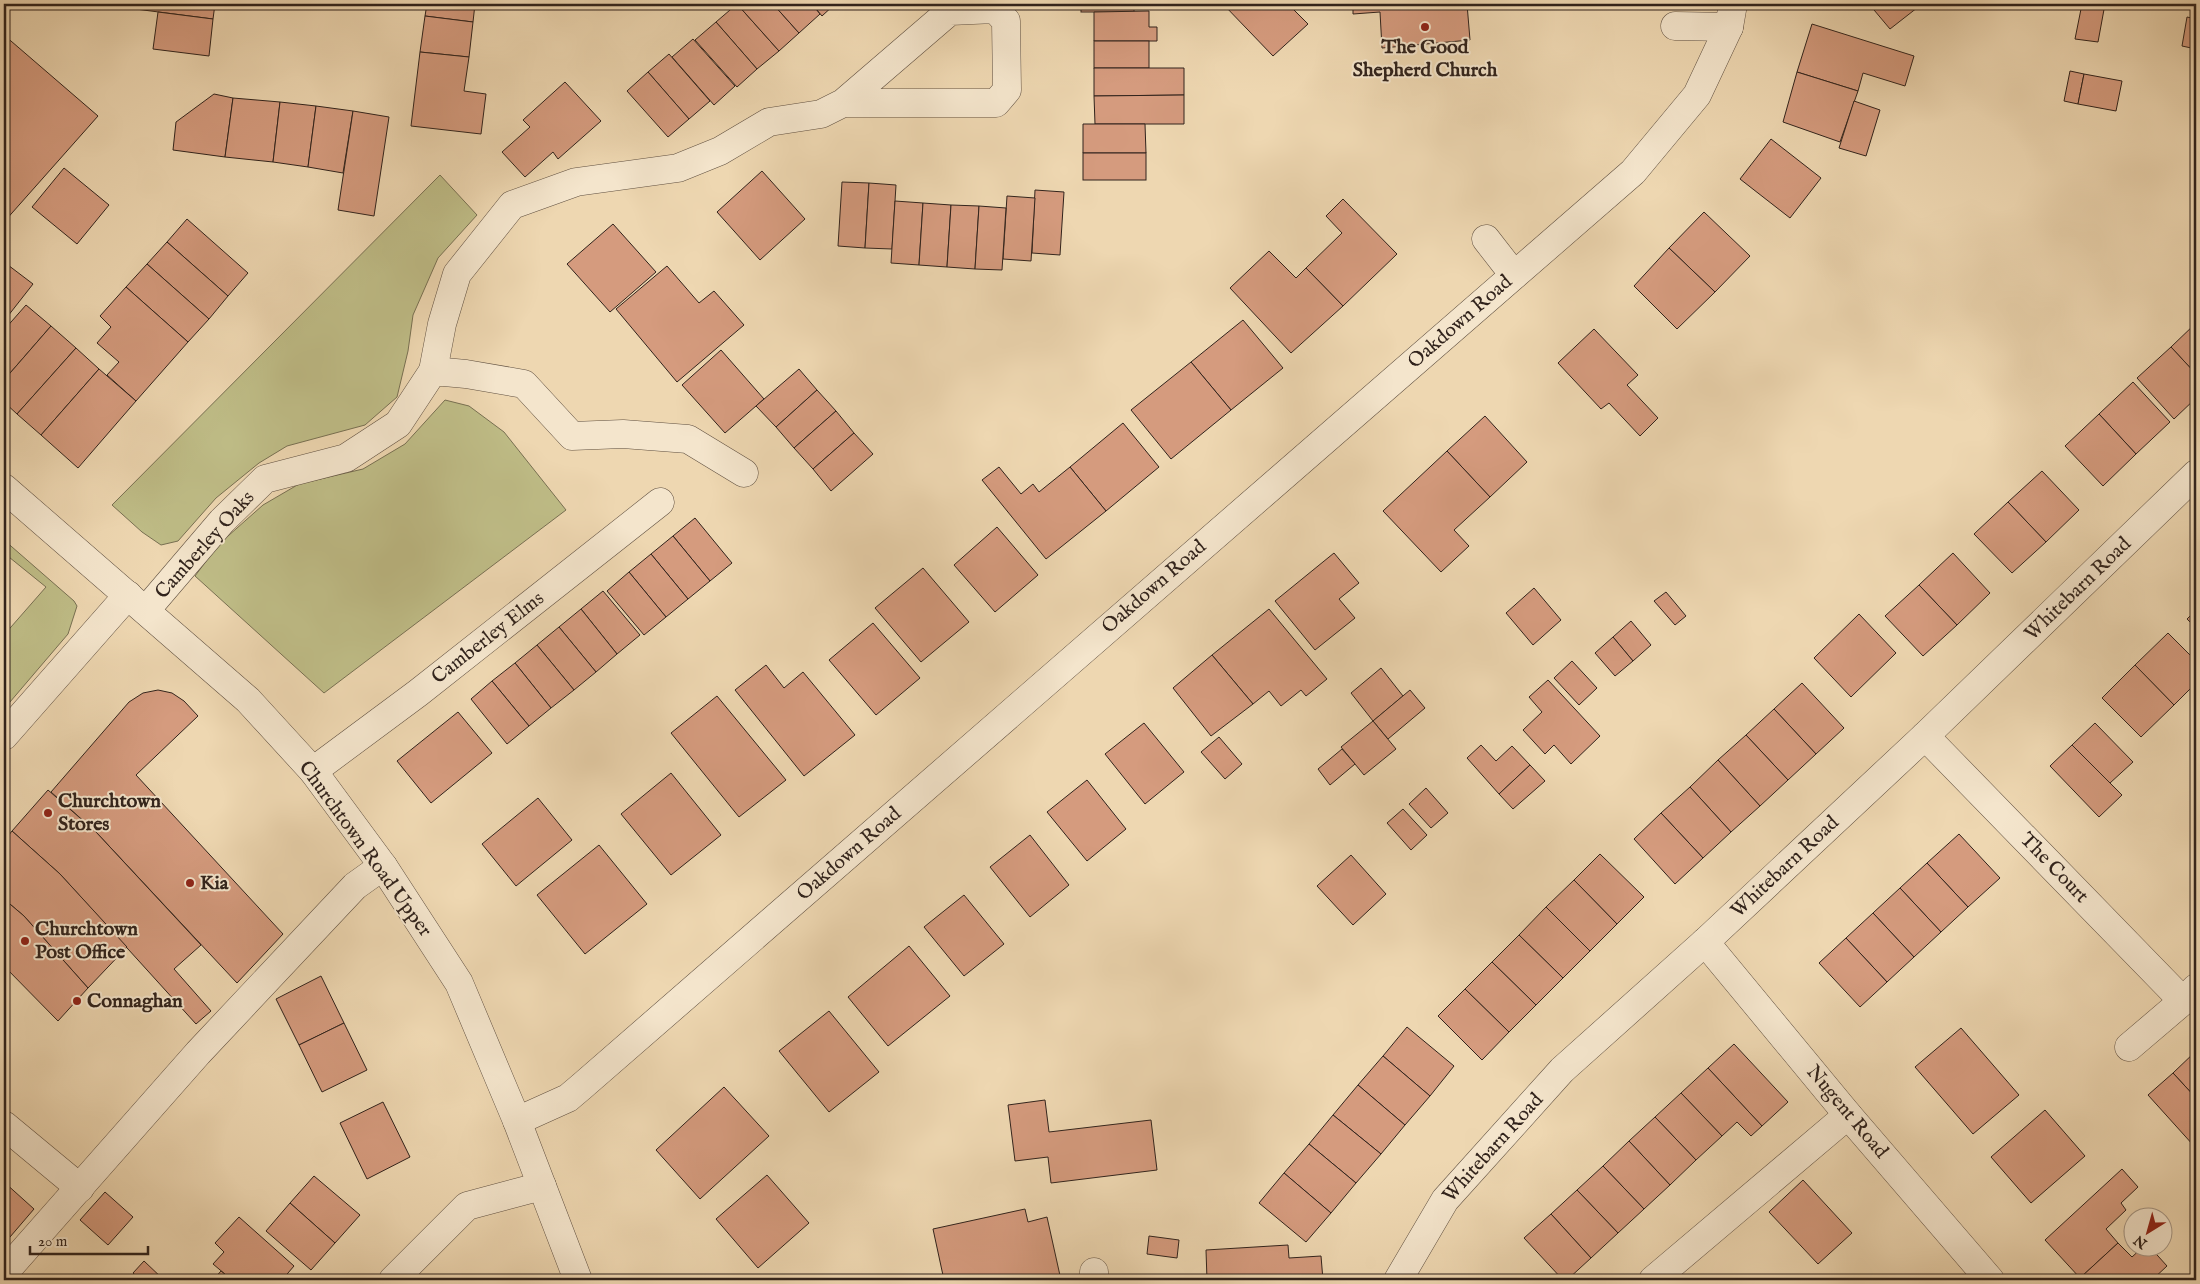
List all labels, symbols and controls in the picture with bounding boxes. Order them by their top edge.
marker: The Good Shepherd Church [1419,21,1431,33]
place label: The Good Shepherd Church [1353,35,1498,83]
street label: Oakdown Road [1403,270,1518,374]
street label: Camberley Oaks [150,486,260,604]
street label: Whitebarn Road [2019,532,2137,646]
street label: Oakdown Road [1097,535,1212,639]
street label: Camberley Elms [427,586,549,690]
street label: Churchtown Road Upper [293,756,438,942]
place label: Churchtown Stores [58,789,161,837]
street label: Oakdown Road [792,802,907,906]
marker: Churchtown Stores [42,807,54,819]
street label: Whitebarn Road [1726,810,1845,923]
street label: The Court [2014,828,2094,909]
place label: Kia [200,871,229,896]
marker: Kia [184,877,196,889]
place label: Churchtown Post Office [35,917,138,965]
marker: Churchtown Post Office [19,935,31,947]
place label: Connaghan [87,989,183,1014]
marker: Connaghan [71,995,83,1007]
street label: Nugent Road [1801,1060,1893,1164]
street label: Whitebarn Road [1437,1088,1549,1208]
north arrow [2122,1206,2172,1256]
scale bar [30,1224,148,1256]
text: N [2131,1231,2152,1253]
text: 20 m [38,1232,68,1251]

